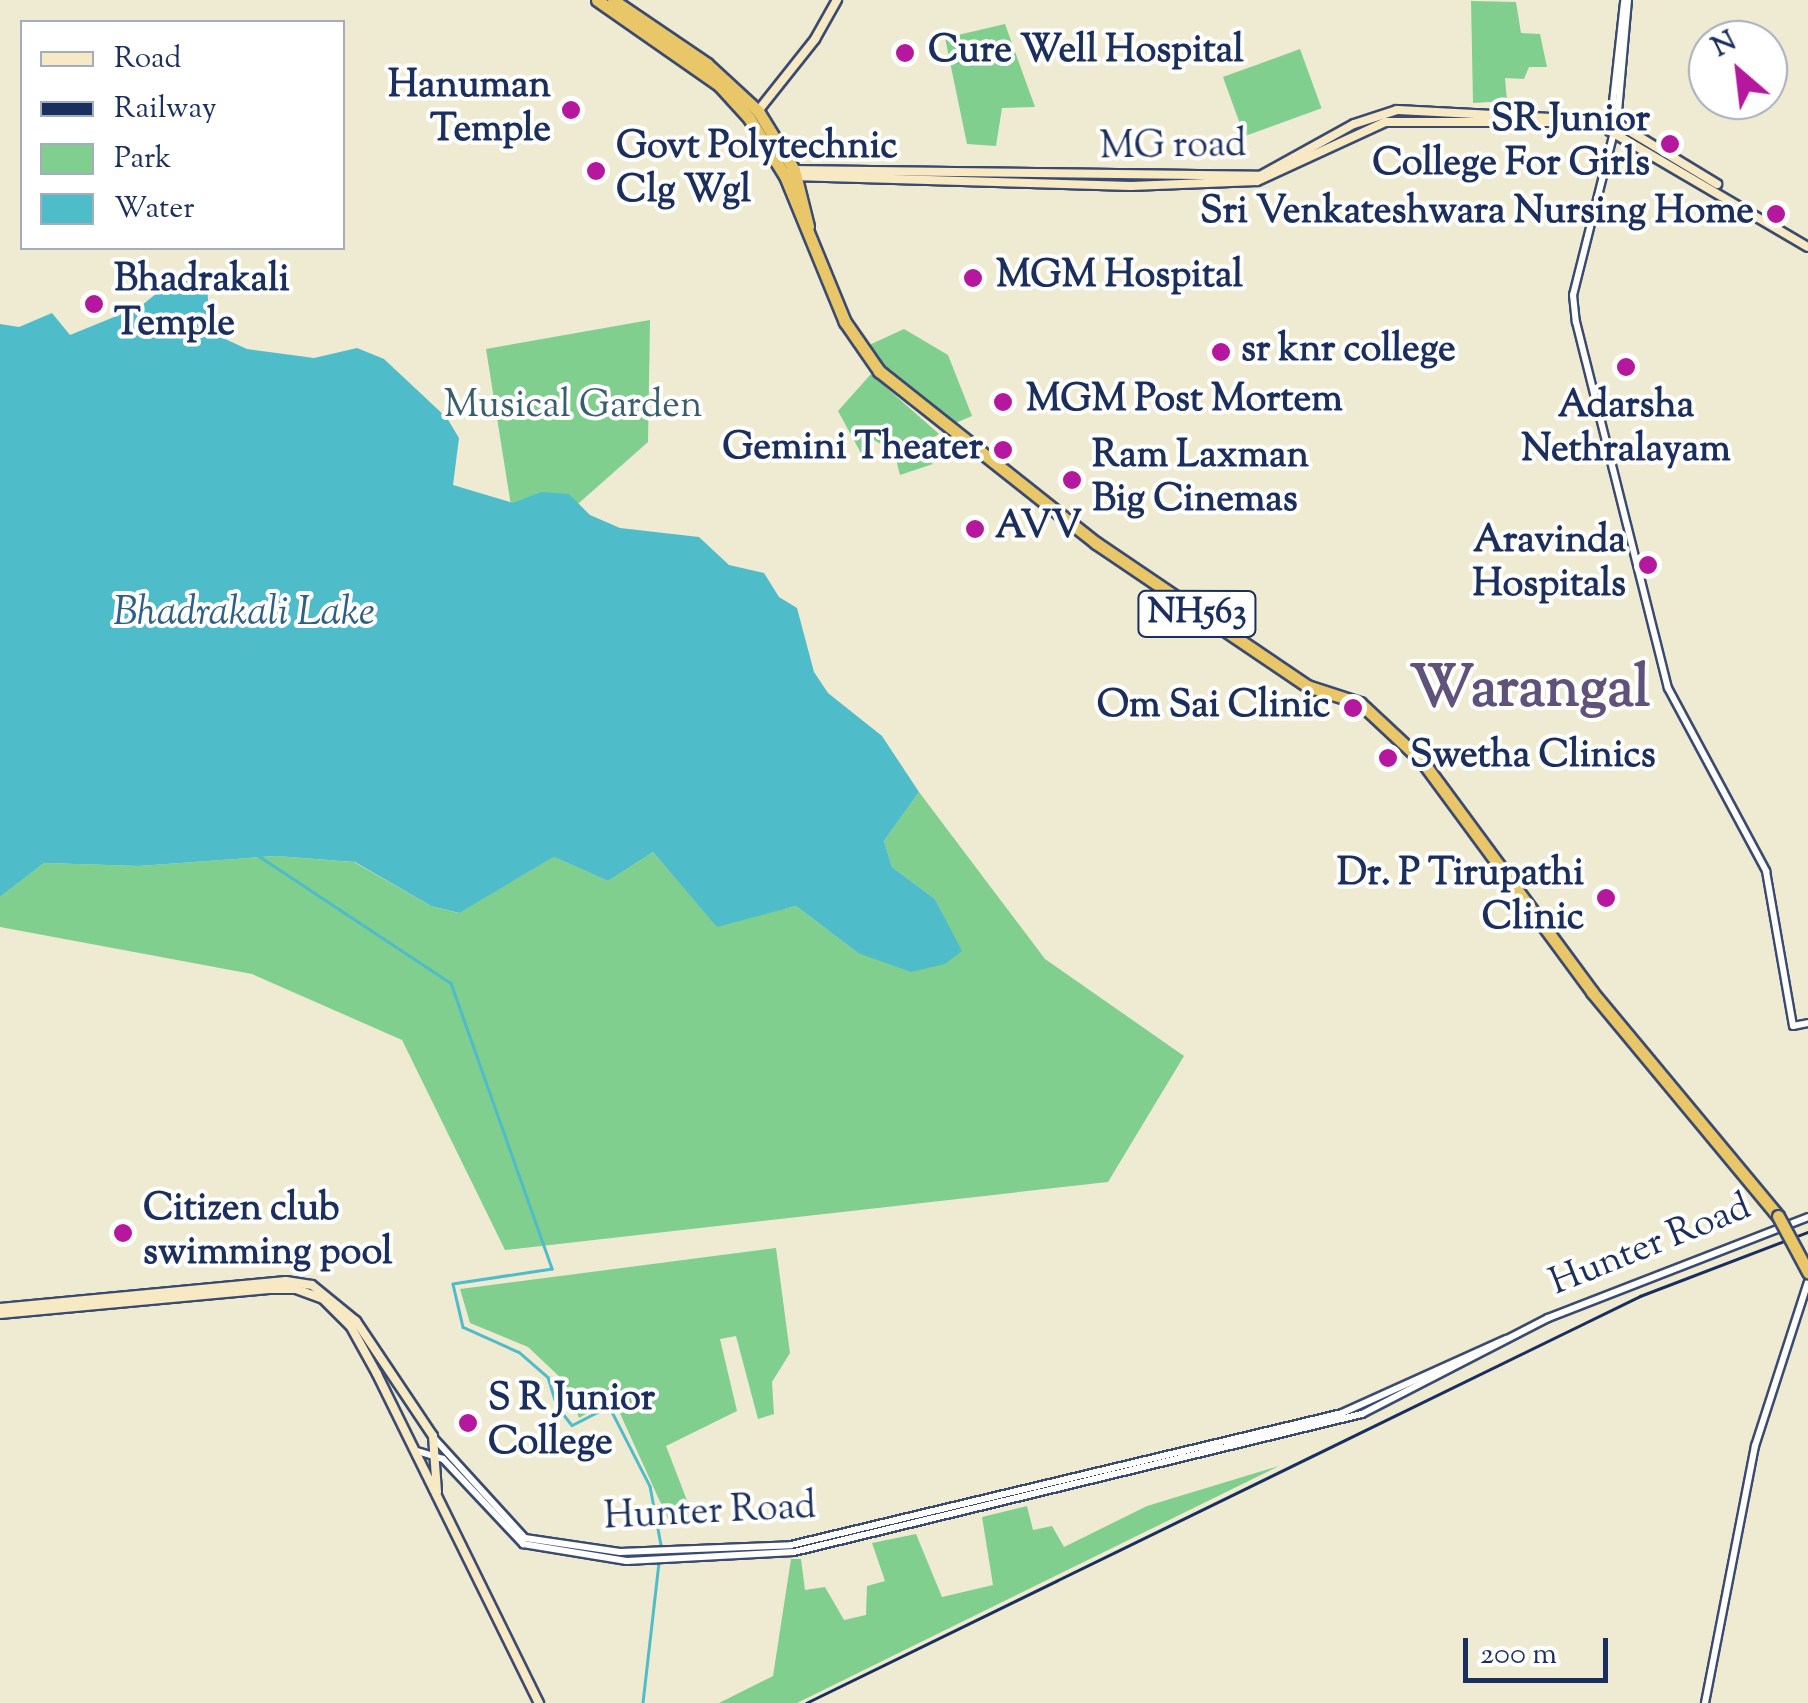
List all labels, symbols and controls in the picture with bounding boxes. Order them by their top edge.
legend [20,20,345,250]
north arrow [1688,20,1788,120]
text: N [1706,22,1744,68]
place label: Cure Well Hospital [928,30,1244,76]
text: Road [114,38,181,81]
marker: Cure Well Hospital [892,40,918,66]
place label: Hanuman Temple [388,65,551,154]
text: Railway [114,88,217,131]
marker: Hanuman Temple [560,99,582,121]
place label: SR Junior College For Girls [1372,99,1650,188]
street label: MG road [1099,124,1247,172]
place label: Govt Polytechnic Clg Wgl [616,126,898,215]
marker: SR Junior College For Girls [1659,133,1681,155]
text: Park [114,138,171,181]
marker: Govt Polytechnic Clg Wgl [585,160,607,182]
text: Water [114,188,195,231]
place label: Sri Venkateshwara Nursing Home [1200,191,1754,237]
marker: Sri Venkateshwara Nursing Home [1763,201,1789,227]
place label: MGM Hospital [996,255,1243,301]
place label: Bhadrakali Temple [114,259,290,348]
marker: MGM Hospital [960,265,986,291]
marker: Bhadrakali Temple [83,293,105,315]
place label: sr knr college [1241,329,1456,375]
marker: sr knr college [1210,341,1232,363]
marker: Adarsha Nethralayam [1613,354,1639,380]
place label: MGM Post Mortem [1026,379,1343,425]
park label: Musical Garden [444,385,702,431]
place label: Adarsha Nethralayam [1521,385,1731,474]
marker: MGM Post Mortem [990,389,1016,415]
place label: Gemini Theater [722,427,983,473]
place label: Ram Laxman Big Cinemas [1092,435,1309,524]
marker: Gemini Theater [992,439,1014,461]
marker: Ram Laxman Big Cinemas [1061,469,1083,491]
place label: AVV [995,506,1082,552]
marker: AVV [964,518,986,540]
place label: Aravinda Hospitals [1472,520,1626,610]
marker: Aravinda Hospitals [1635,552,1661,578]
road number: NH563 [1137,584,1257,644]
water label: Bhadrakali Lake [113,591,375,639]
district label: Warangal [1410,656,1650,726]
place label: Om Sai Clinic [1097,685,1330,731]
marker: Om Sai Clinic [1340,695,1366,721]
place label: Swetha Clinics [1410,735,1656,781]
marker: Swetha Clinics [1375,745,1401,771]
place label: Dr. P Tirupathi Clinic [1337,853,1584,942]
marker: Dr. P Tirupathi Clinic [1593,885,1619,911]
street label: Hunter Road [1544,1186,1758,1308]
place label: Citizen club swimming pool [143,1188,393,1278]
marker: Citizen club swimming pool [112,1222,134,1244]
place label: S R Junior College [488,1378,655,1468]
marker: S R Junior College [457,1412,479,1434]
street label: Hunter Road [603,1486,817,1542]
scale bar [1468,1618,1613,1680]
text: 200 m [1480,1634,1557,1677]

